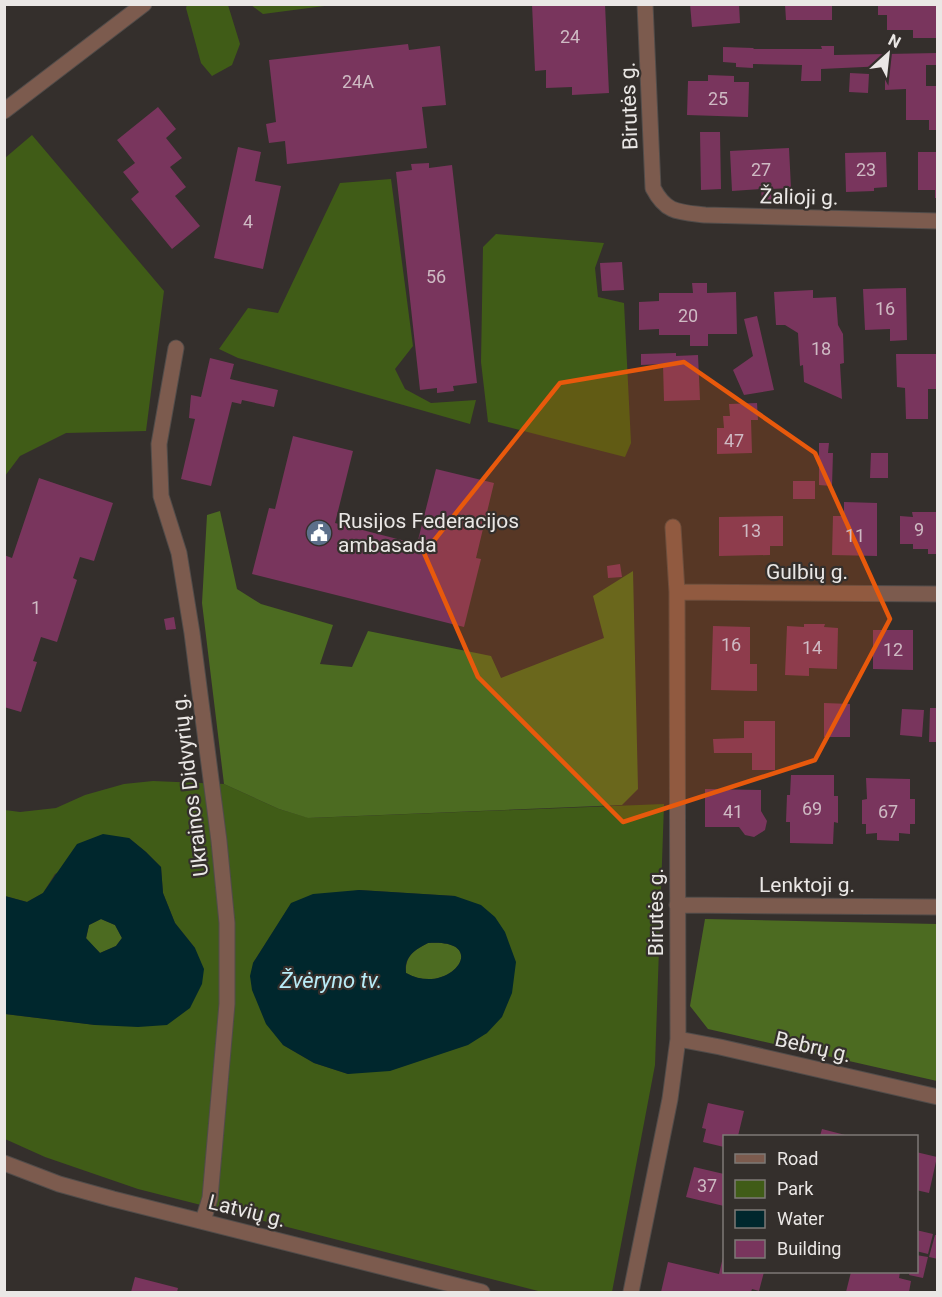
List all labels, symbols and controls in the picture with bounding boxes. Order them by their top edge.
north arrow [858,24,918,84]
house number: 24 [560,26,580,47]
text: N [885,30,904,52]
street label: Birutės g. [615,61,643,151]
house number: 24A [342,71,374,92]
house number: 25 [708,88,728,109]
house number: 27 [751,159,771,180]
house number: 23 [856,159,876,180]
street label: Žalioji g. [759,184,839,210]
house number: 4 [243,211,253,232]
house number: 56 [426,266,446,287]
house number: 16 [875,298,895,319]
house number: 20 [678,305,698,326]
house number: 18 [811,338,831,359]
house number: 47 [724,430,744,451]
place label: Rusijos Federacijos ambasada [338,509,519,557]
public building icon: Rusijos Federacijos ambasada [304,518,334,548]
house number: 9 [914,519,924,540]
house number: 13 [741,520,761,541]
house number: 11 [845,525,865,546]
street label: Gulbių g. [766,560,848,584]
house number: 1 [31,597,41,618]
house number: 16 [721,634,741,655]
house number: 14 [802,637,822,658]
house number: 12 [883,639,903,660]
street label: Ukrainos Didvyrių g. [167,692,213,878]
house number: 69 [802,798,822,819]
house number: 41 [723,801,743,822]
house number: 67 [878,801,898,822]
street label: Birutės g. [644,868,668,956]
street label: Lenktoji g. [759,873,855,897]
water label: Žvėryno tv. [279,967,382,993]
street label: Bebrų g. [773,1027,853,1067]
legend [723,1135,918,1273]
text: Road [777,1148,818,1169]
house number: 37 [697,1175,717,1196]
text: Park [777,1178,814,1199]
street label: Latvių g. [206,1190,288,1232]
text: Water [777,1208,824,1229]
text: Building [777,1238,841,1259]

